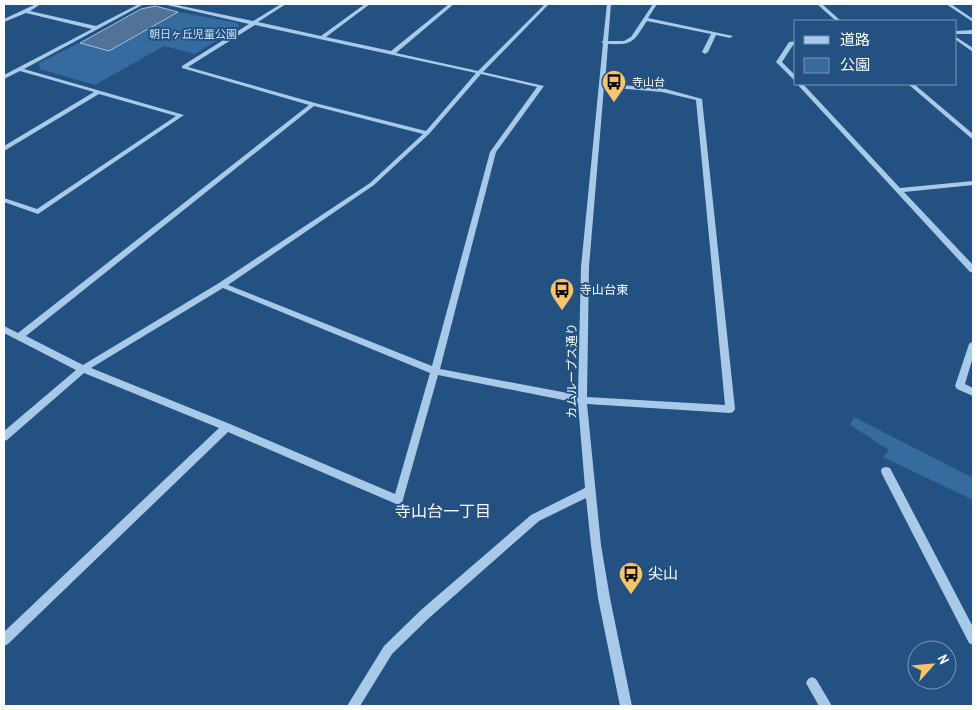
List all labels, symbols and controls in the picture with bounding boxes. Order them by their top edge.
legend [794,20,957,85]
park label: 朝日ヶ丘児童公園 [149,27,237,41]
text: 道路 [840,29,870,50]
text: 公園 [840,54,870,75]
bus stop icon: 寺山台 [601,69,627,103]
place label: 寺山台 [632,75,665,89]
bus stop icon: 寺山台東 [549,277,575,311]
place label: 寺山台東 [580,282,628,298]
street label: カムループス通り [564,323,580,419]
district label: 寺山台一丁目 [395,500,491,522]
bus stop icon: 尖山 [618,561,644,595]
place label: 尖山 [648,563,678,584]
north arrow [907,640,957,690]
text: N [934,651,953,667]

